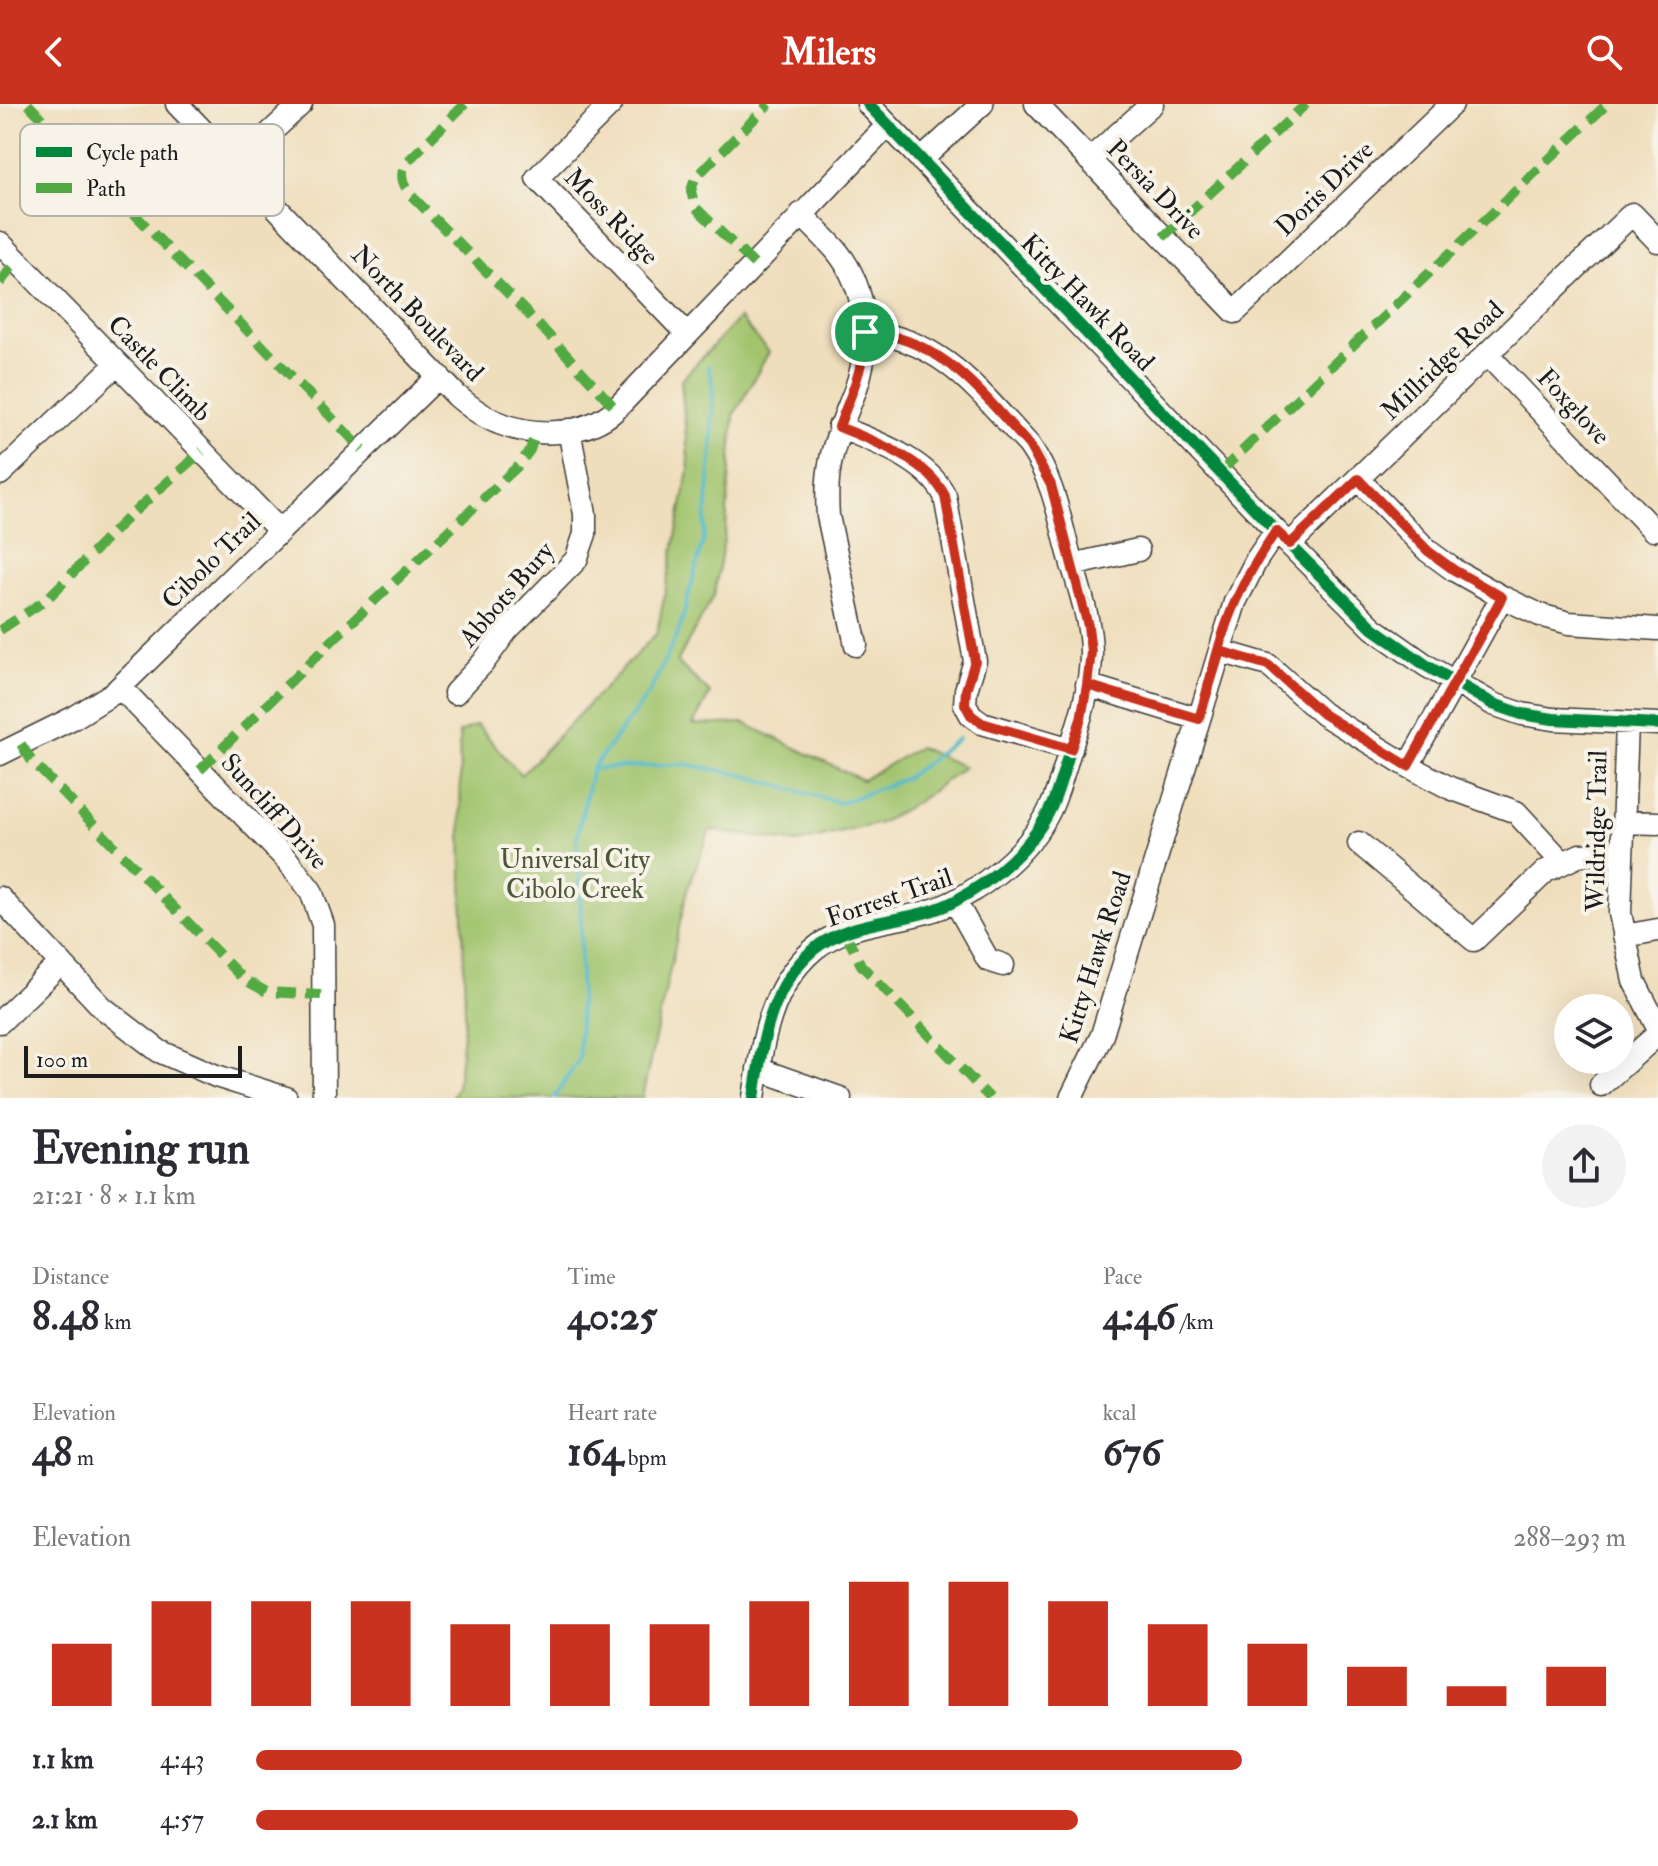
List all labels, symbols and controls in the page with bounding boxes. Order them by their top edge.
icon: back [32,30,76,74]
text: Milers [782,30,876,75]
icon: search [1582,30,1626,74]
legend [20,124,284,216]
street label: Persia Drive [1100,133,1211,246]
street label: Doris Drive [1269,134,1381,243]
text: Cycle path [86,139,179,168]
street label: Moss Ridge [557,162,665,272]
text: Path [86,175,127,203]
street label: Kitty Hawk Road [1014,227,1161,378]
street label: North Boulevard [344,239,490,389]
street label: Millridge Road [1375,294,1511,427]
pin [831,298,899,366]
street label: Castle Climb [101,309,218,428]
icon: arrive [843,310,887,354]
street label: Foxglove [1530,362,1617,452]
street label: Cibolo Trail [155,505,268,616]
street label: Abbots Bury [452,535,562,655]
street label: Suncliff Drive [214,747,335,876]
street label: Wildridge Trail [1580,750,1614,913]
park label: Universal City Cibolo Creek [500,844,651,906]
street label: Forrest Trail [822,861,957,935]
street label: Kitty Hawk Road [1053,867,1139,1047]
map controls [1554,994,1634,1074]
button: layers [1554,994,1634,1074]
scale bar [24,1042,242,1078]
text: 100 m [36,1046,88,1074]
text: Evening run [32,1122,250,1177]
button: share [1542,1124,1626,1208]
text: 21:21 · 8 × 1.1 km [32,1180,196,1212]
text: Distance [32,1263,109,1291]
text: Time [567,1263,615,1291]
text: Pace [1103,1263,1142,1291]
text: 8.48 [32,1291,99,1342]
text: 40:25 [567,1291,657,1342]
text: 4:46 [1103,1291,1176,1342]
text: km [99,1308,132,1336]
text: /km [1176,1308,1214,1336]
text: Elevation [32,1399,116,1427]
text: Heart rate [567,1399,657,1427]
text: kcal [1103,1399,1136,1427]
text: 48 [32,1427,72,1478]
text: 164 [567,1427,623,1478]
text: 676 [1103,1427,1161,1478]
text: m [72,1444,94,1472]
text: bpm [623,1444,667,1472]
text: Elevation [32,1522,131,1554]
text: 288–293 m [1513,1522,1626,1554]
text: 1.1 km [32,1744,94,1776]
text: 4:43 [160,1744,204,1776]
text: 2.1 km [32,1804,98,1836]
text: 4:57 [160,1804,204,1836]

